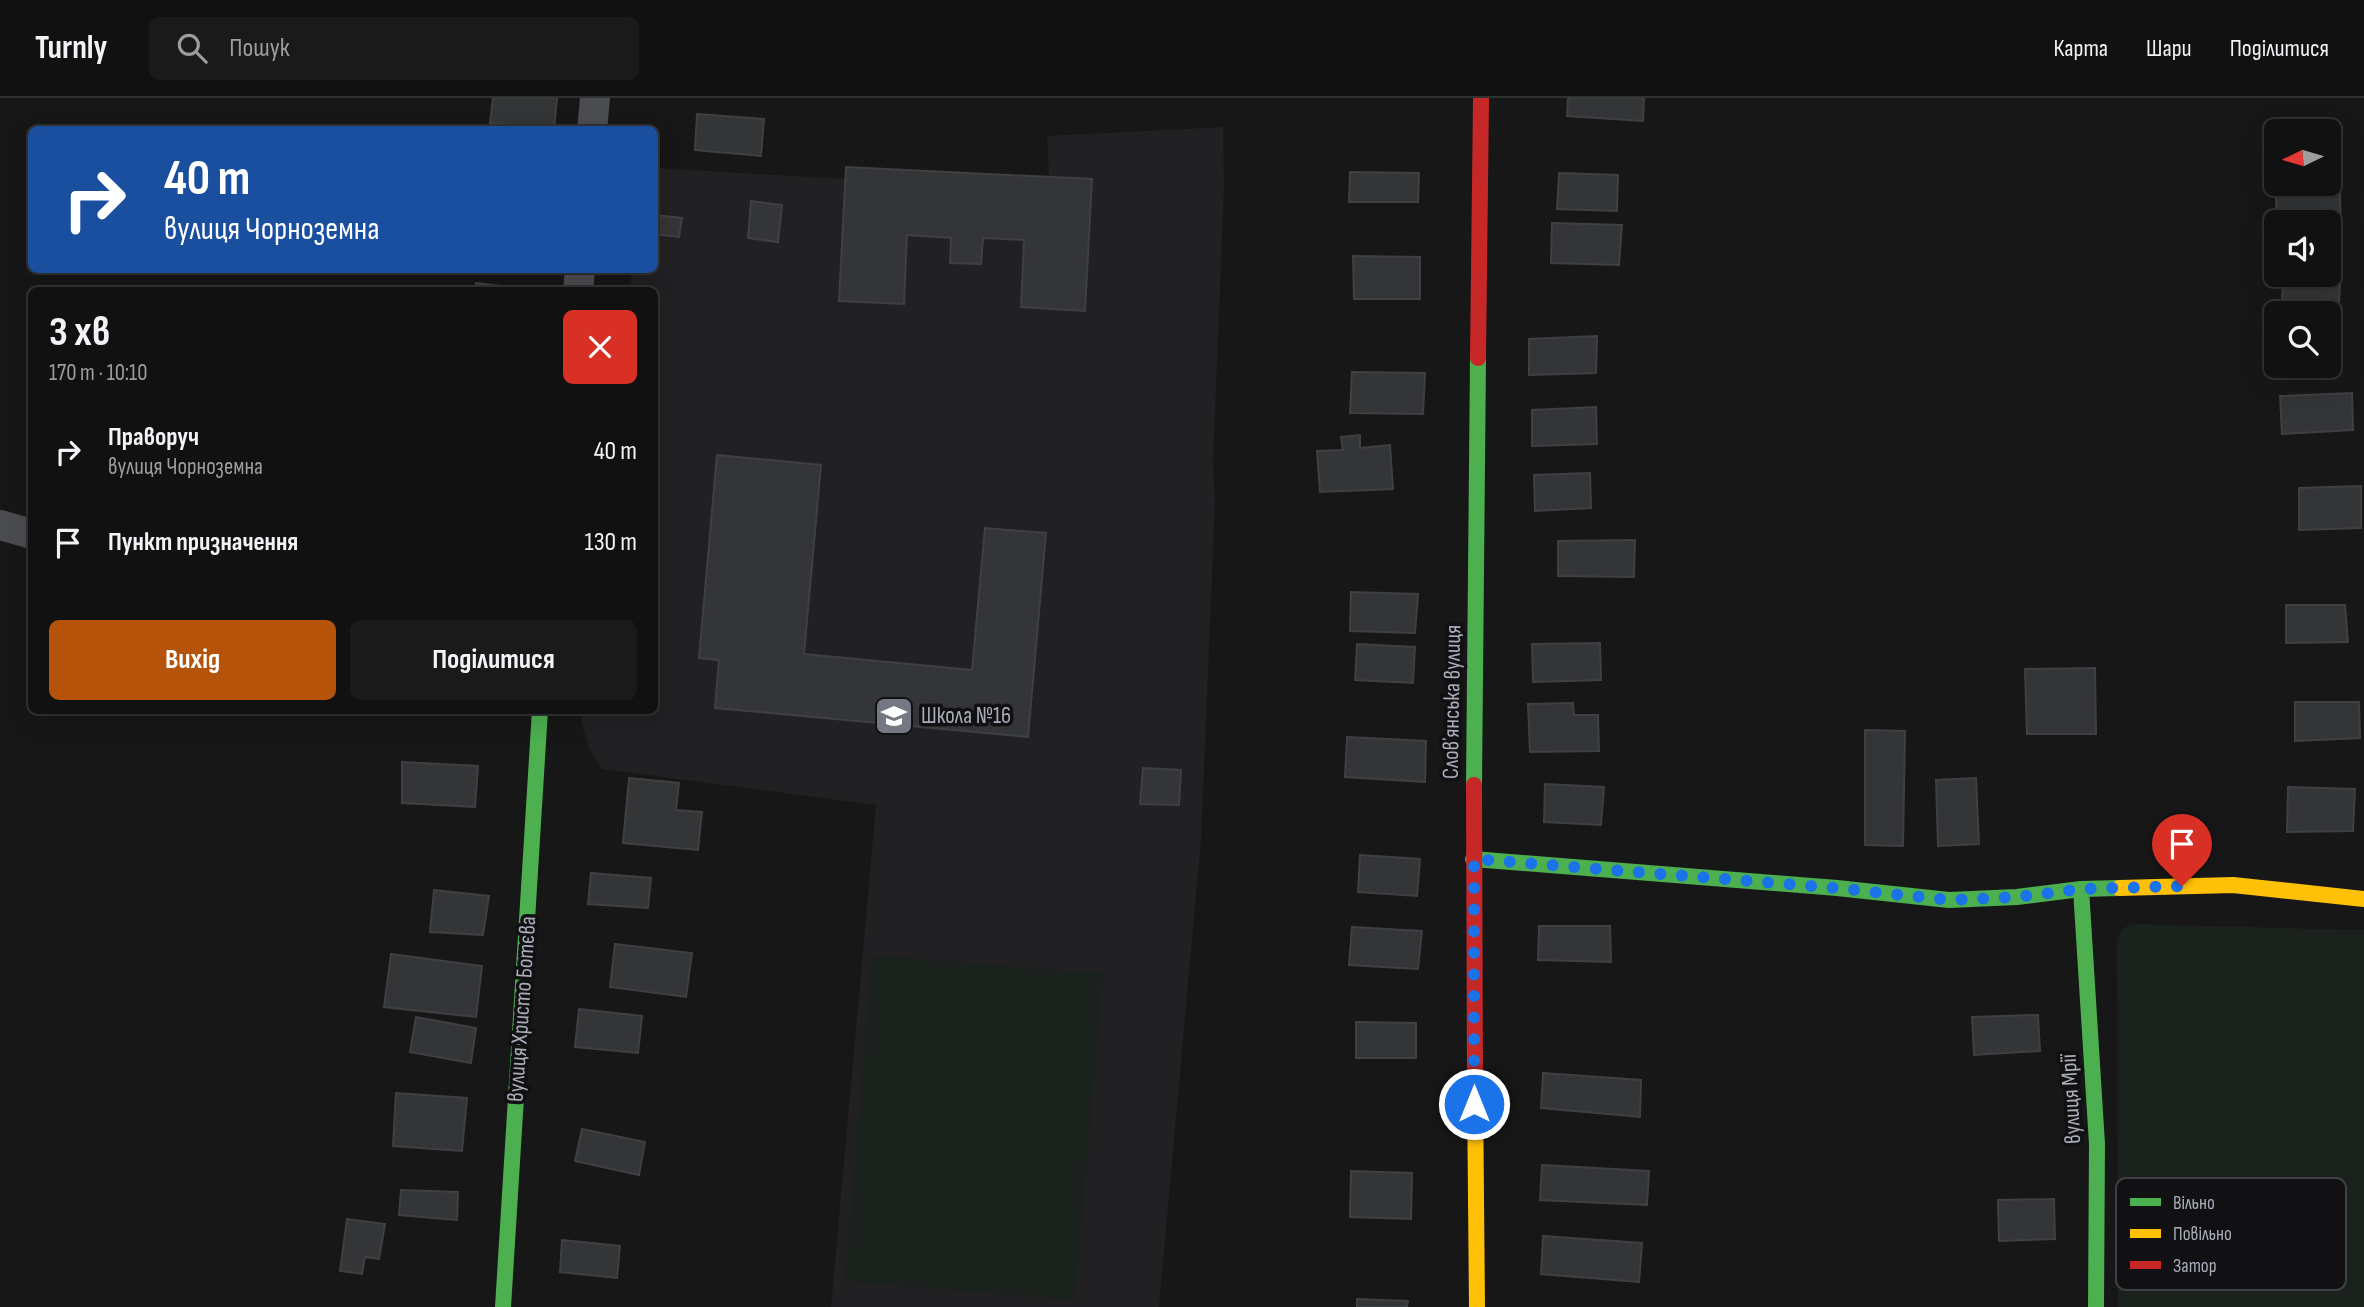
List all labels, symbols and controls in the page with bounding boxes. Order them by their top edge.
search box [149,17,639,80]
text: Turnly [35,28,107,68]
icon: search [173,29,211,67]
text: Пошук [229,33,290,64]
text: Карта [2053,34,2108,63]
text: Шари [2146,34,2192,63]
text: Поділитися [2230,34,2329,63]
north arrow [2264,119,2342,196]
map controls [2264,119,2341,378]
text: 40 m [164,150,250,209]
icon: right [49,154,140,245]
text: вулиця Чорноземна [164,210,379,249]
button: sound [2264,210,2341,287]
button: search [2264,301,2341,378]
text: 3 хв [49,307,110,358]
button: close [563,310,637,384]
text: 170 m · 10:10 [49,359,147,387]
text: Праворуч [108,422,199,453]
icon: right [49,433,87,471]
text: 40 m [594,436,637,467]
text: вулиця Чорноземна [108,453,263,481]
icon: arrive [49,524,87,562]
text: Пункт призначення [108,527,298,558]
text: 130 m [585,527,637,558]
button: Вихід [49,620,336,700]
button: Поділитися [350,620,637,700]
street label: Словʼянська вулиця [1437,625,1467,779]
school or university icon: Школа №16 [873,695,915,737]
place label: Школа №16 [921,702,1011,730]
pin [2152,814,2212,886]
icon: arrive [2163,825,2201,863]
street label: вулиця Христо Ботєва [502,915,542,1103]
street label: вулиця Мрії [2055,1053,2087,1145]
position arrow [1437,1067,1511,1141]
legend [2116,1178,2346,1290]
text: Вільно [2173,1192,2215,1215]
text: Повільно [2173,1223,2232,1246]
text: Затор [2173,1255,2217,1278]

